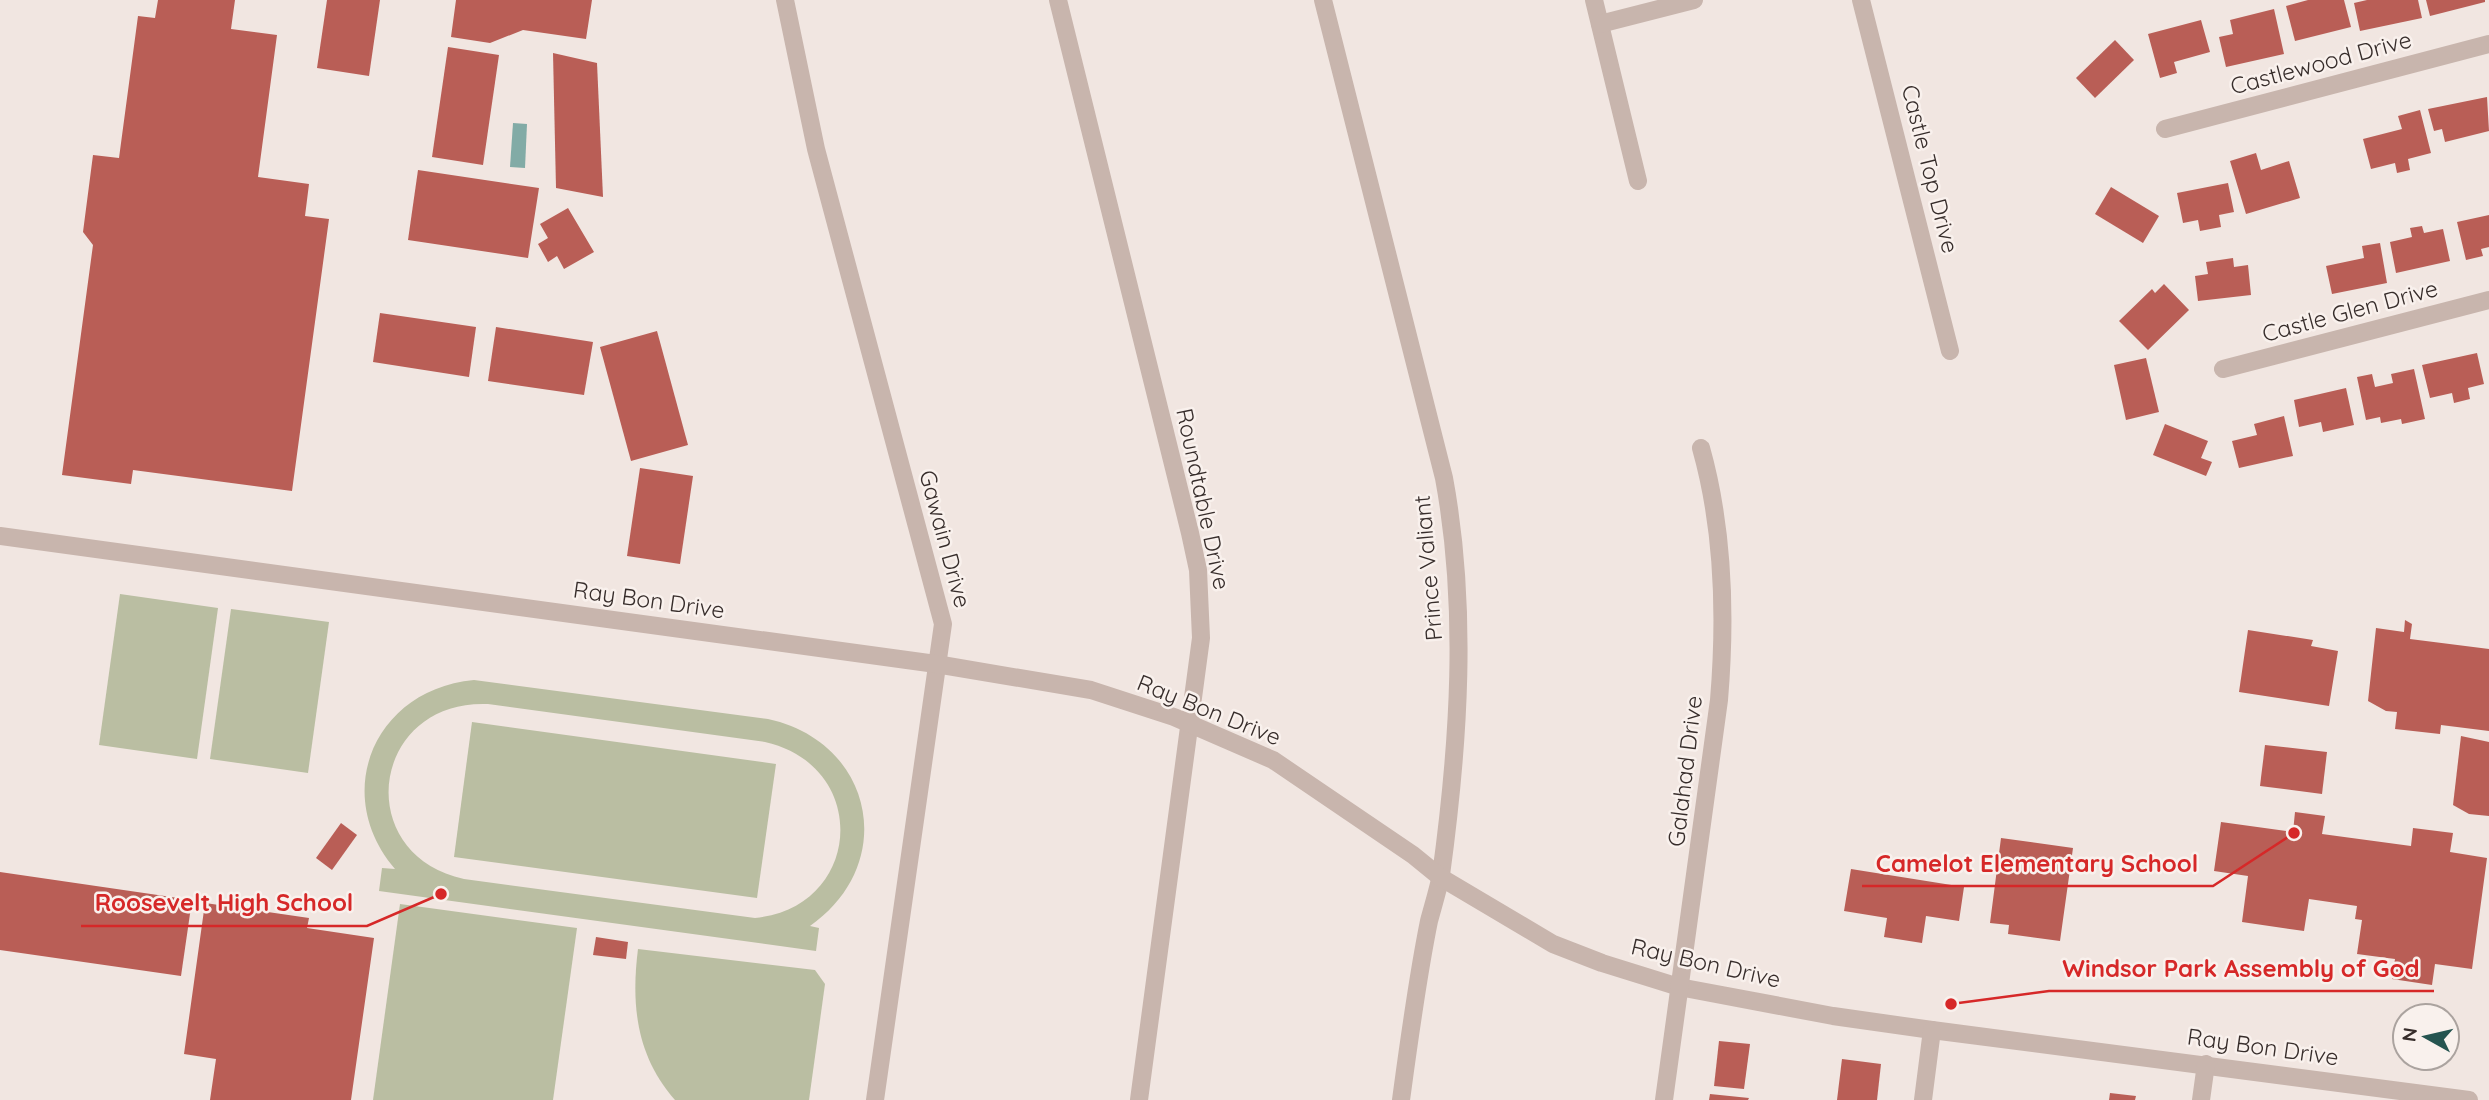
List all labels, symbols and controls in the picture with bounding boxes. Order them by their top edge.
street label: Castlewood Drive [2227,24,2415,101]
street label: Castle Top Drive [1896,82,1965,256]
street label: Castle Glen Drive [2259,273,2441,348]
street label: Roundtable Drive [1170,405,1237,592]
street label: Gawain Drive [913,467,978,611]
street label: Prince Valiant [1407,494,1448,642]
street label: Ray Bon Drive [572,575,727,624]
street label: Ray Bon Drive [1133,668,1285,752]
street label: Galahad Drive [1661,694,1708,848]
callout: Camelot Elementary School [1862,841,2213,886]
text: Camelot Elementary School [1876,848,2198,878]
callout: Roosevelt High School [81,881,367,926]
text: Roosevelt High School [95,887,353,917]
street label: Ray Bon Drive [1629,931,1784,994]
callout: Windsor Park Assembly of God [2049,946,2434,991]
text: Windsor Park Assembly of God [2062,953,2420,983]
north arrow [2391,1002,2461,1072]
street label: Ray Bon Drive [2186,1022,2341,1071]
text: N [2396,1026,2422,1043]

